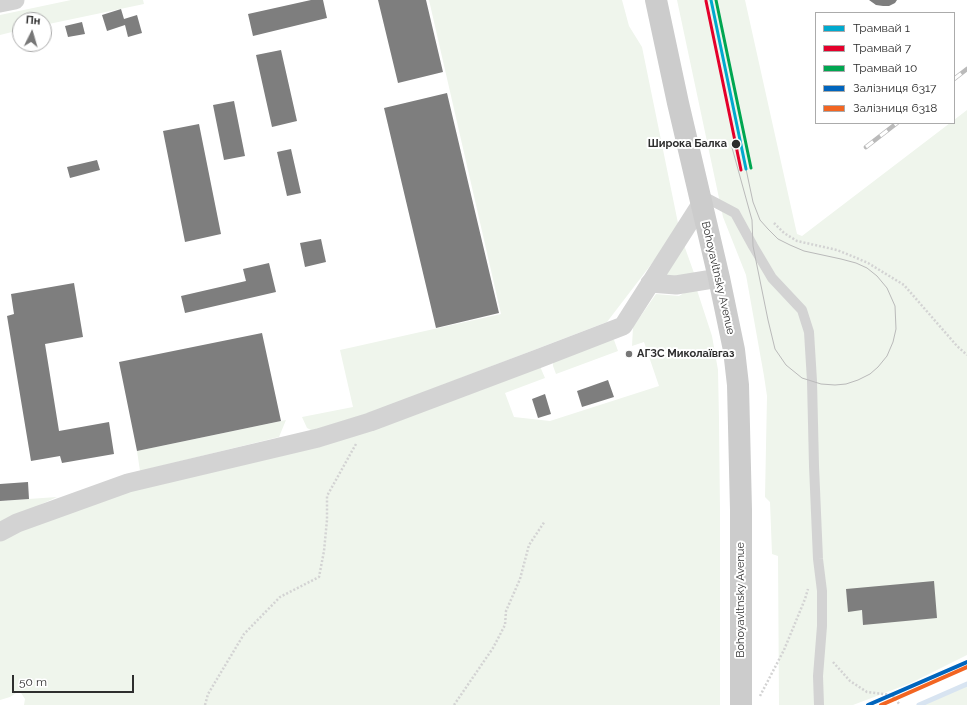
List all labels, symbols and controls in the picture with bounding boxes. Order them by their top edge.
north arrow [12,12,52,52]
legend [815,12,955,124]
text: Пн [25,13,41,28]
text: Трамвай 1 [853,21,910,35]
text: Трамвай 7 [853,41,911,55]
text: Трамвай 10 [853,61,917,75]
text: Залізниця 6317 [853,81,937,95]
text: Залізниця 6318 [853,101,937,115]
place label: Широка Балка [648,137,727,151]
marker: Широка Балка [730,138,742,150]
street label: Bohoyavltnsky Avenue [699,220,737,336]
place label: АГЗС Миколаївгаз [637,347,734,361]
marker: АГЗС Миколаївгаз [624,349,634,359]
street label: Bohoyavltnsky Avenue [734,542,748,658]
scale bar [14,667,136,693]
text: 50 m [19,675,47,689]

